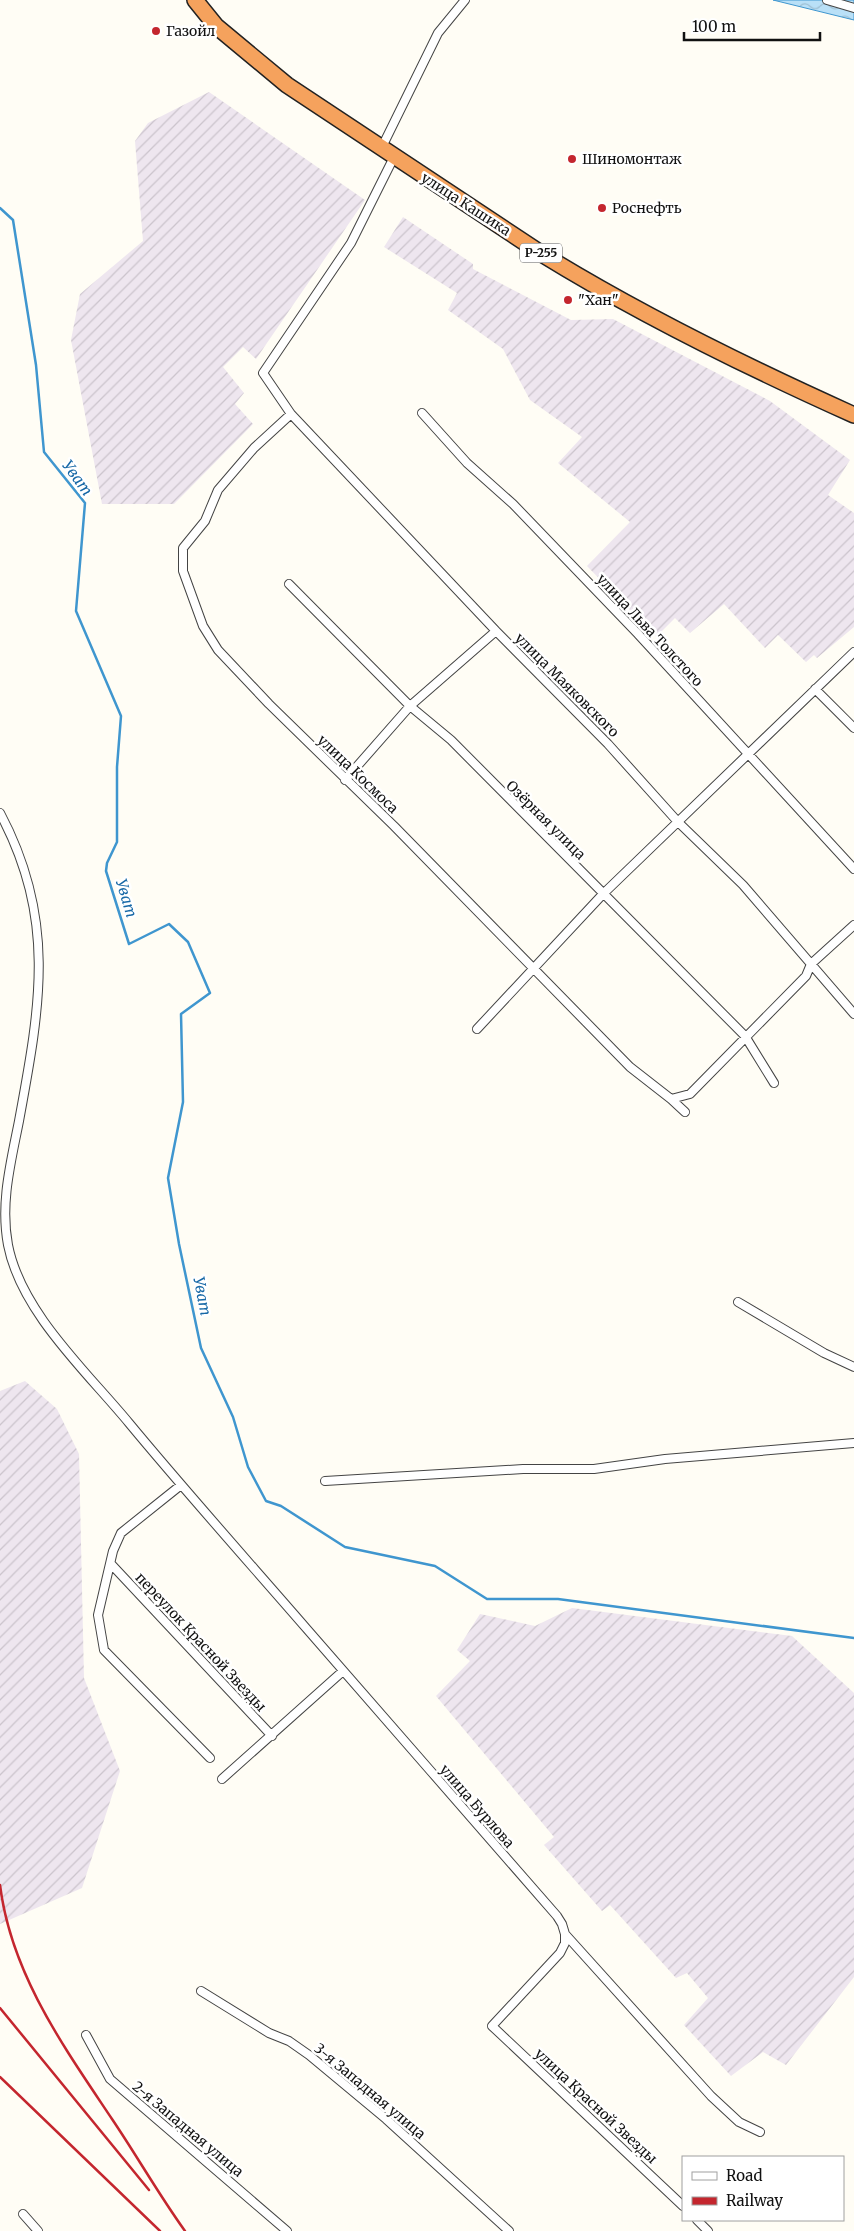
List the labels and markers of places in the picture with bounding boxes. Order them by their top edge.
place label: Газойл [166,22,215,40]
marker: Газойл [150,25,162,37]
place label: Шиномонтаж [582,150,682,168]
marker: Шиномонтаж [566,153,578,165]
place label: Роснефть [612,199,682,217]
marker: Роснефть [596,202,608,214]
place label: "Хан" [578,291,619,309]
marker: "Хан" [562,294,574,306]

